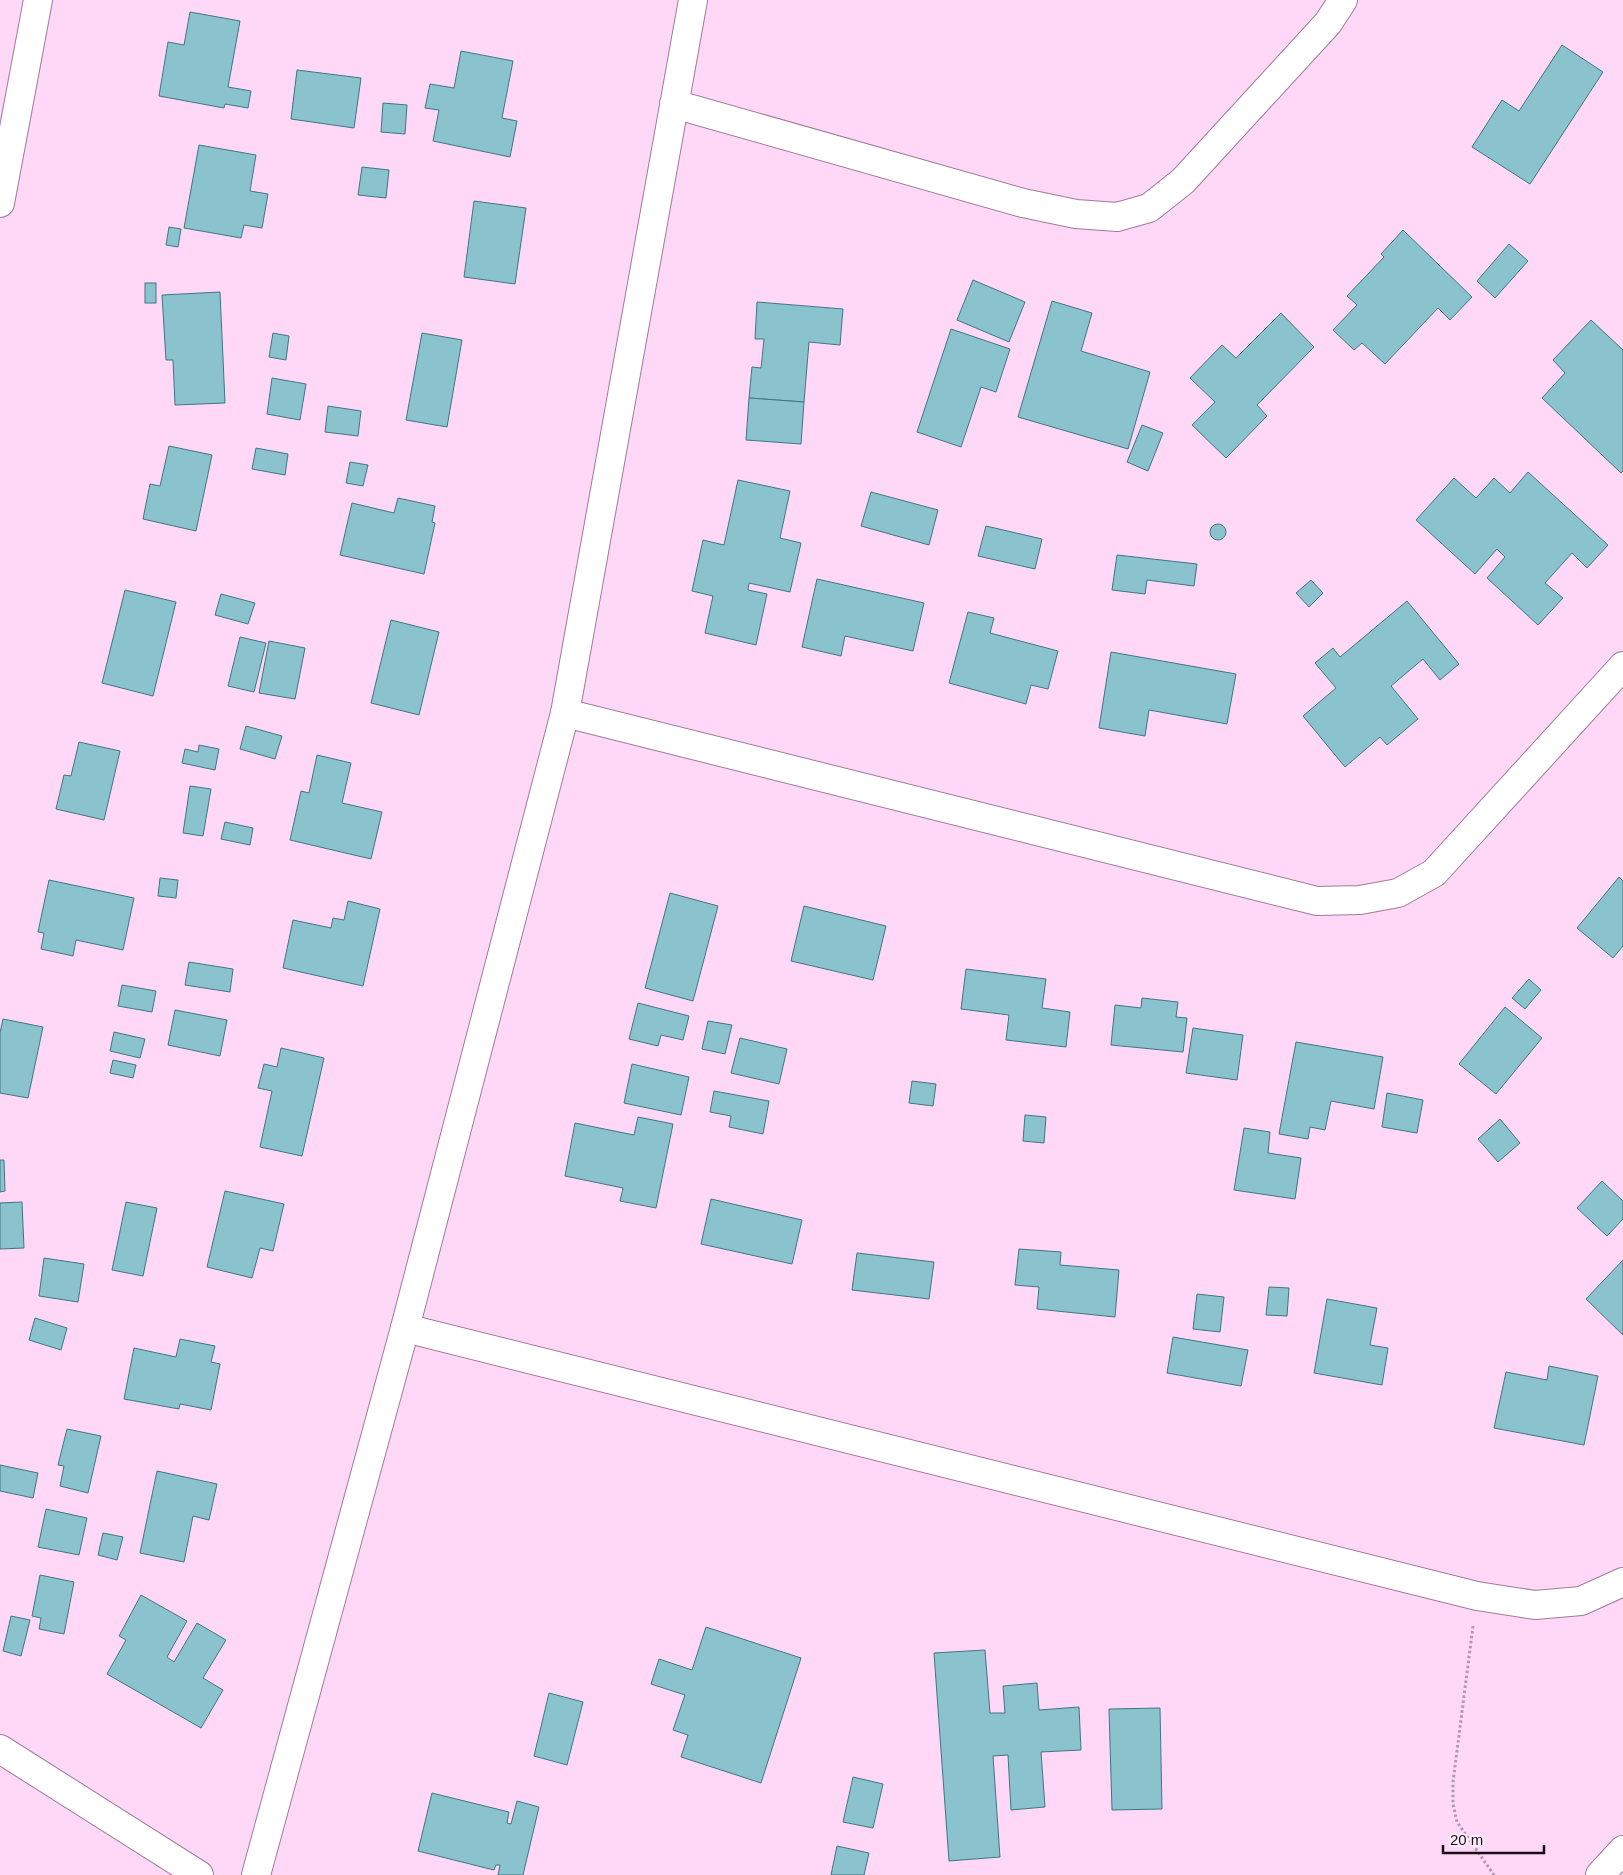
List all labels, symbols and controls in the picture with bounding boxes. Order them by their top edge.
scale bar [1443,1822,1544,1854]
text: 20 m [1450,1831,1483,1848]

